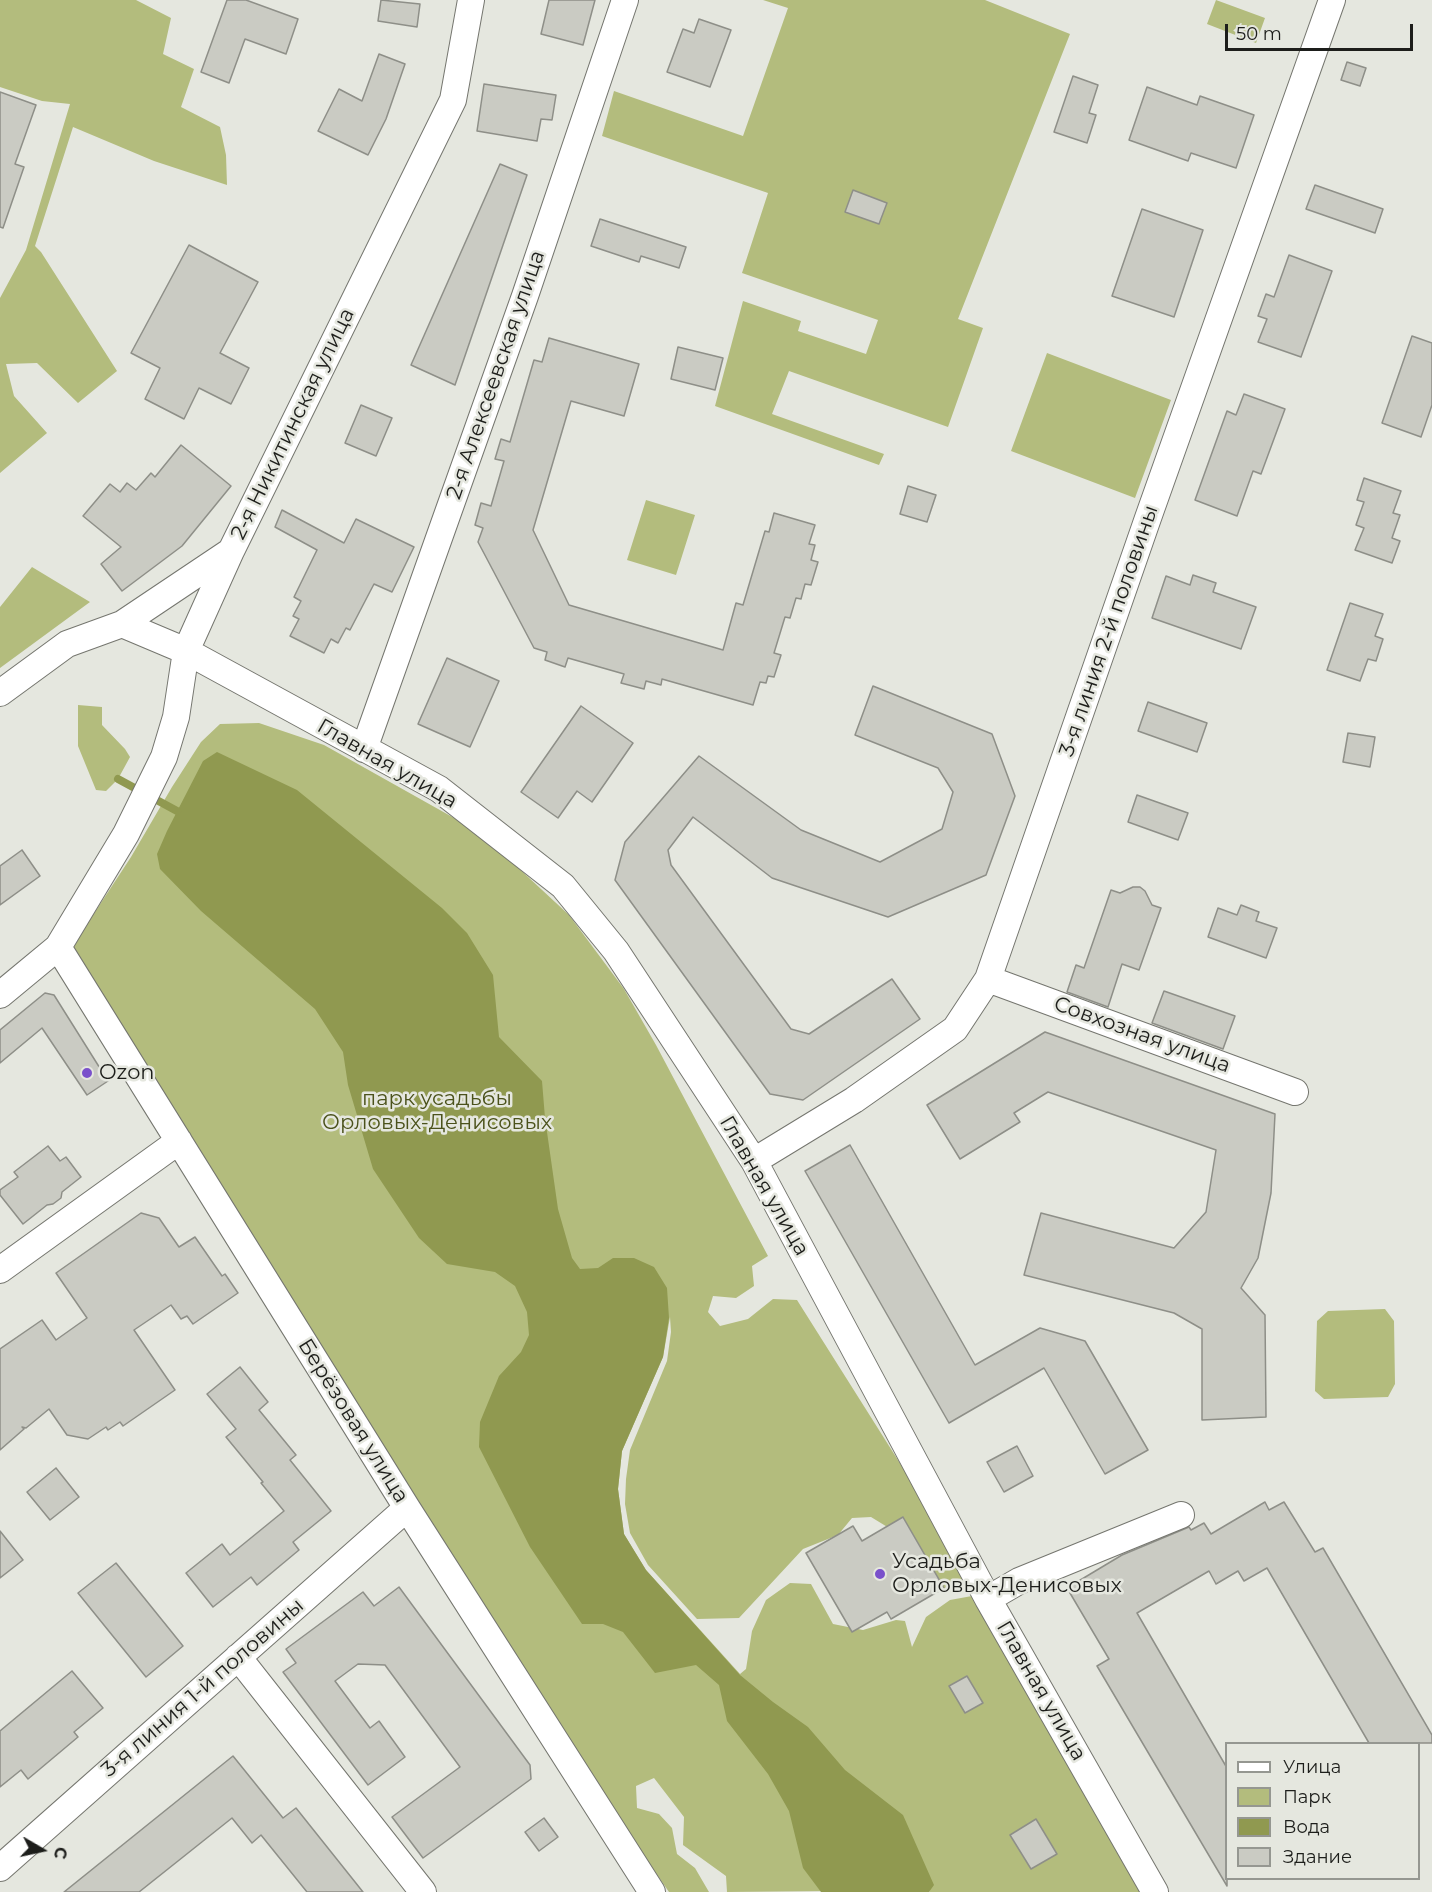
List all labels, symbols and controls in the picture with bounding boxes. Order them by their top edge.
scale bar [1228,12,1416,50]
text: 50 m [1236,23,1282,45]
street label: 2-я Алексеевская улица [442,247,550,503]
street label: 2-я Никитинская улица [226,304,360,544]
street label: 3-я линия 2-й половины [1054,502,1164,760]
street label: Главная улица [313,714,461,814]
street label: Совхозная улица [1050,991,1234,1079]
place label: Ozon [99,1060,155,1086]
marker: Ozon [80,1066,94,1080]
park label: парк усадьбы Орловых-Денисовых [322,1086,552,1136]
street label: Главная улица [714,1112,814,1260]
street label: Берёзовая улица [292,1334,414,1508]
place label: Усадьба Орловых-Денисовых [892,1549,1122,1599]
marker: Усадьба Орловых-Денисовых [873,1567,887,1581]
street label: 3-я линия 1-й половины [97,1593,309,1783]
street label: Главная улица [991,1617,1091,1765]
legend [1225,1742,1420,1880]
text: Улица [1283,1756,1341,1778]
text: Парк [1283,1786,1331,1808]
text: Вода [1283,1816,1330,1838]
north arrow [12,1820,72,1880]
text: С [50,1846,71,1860]
text: Здание [1283,1846,1352,1868]

